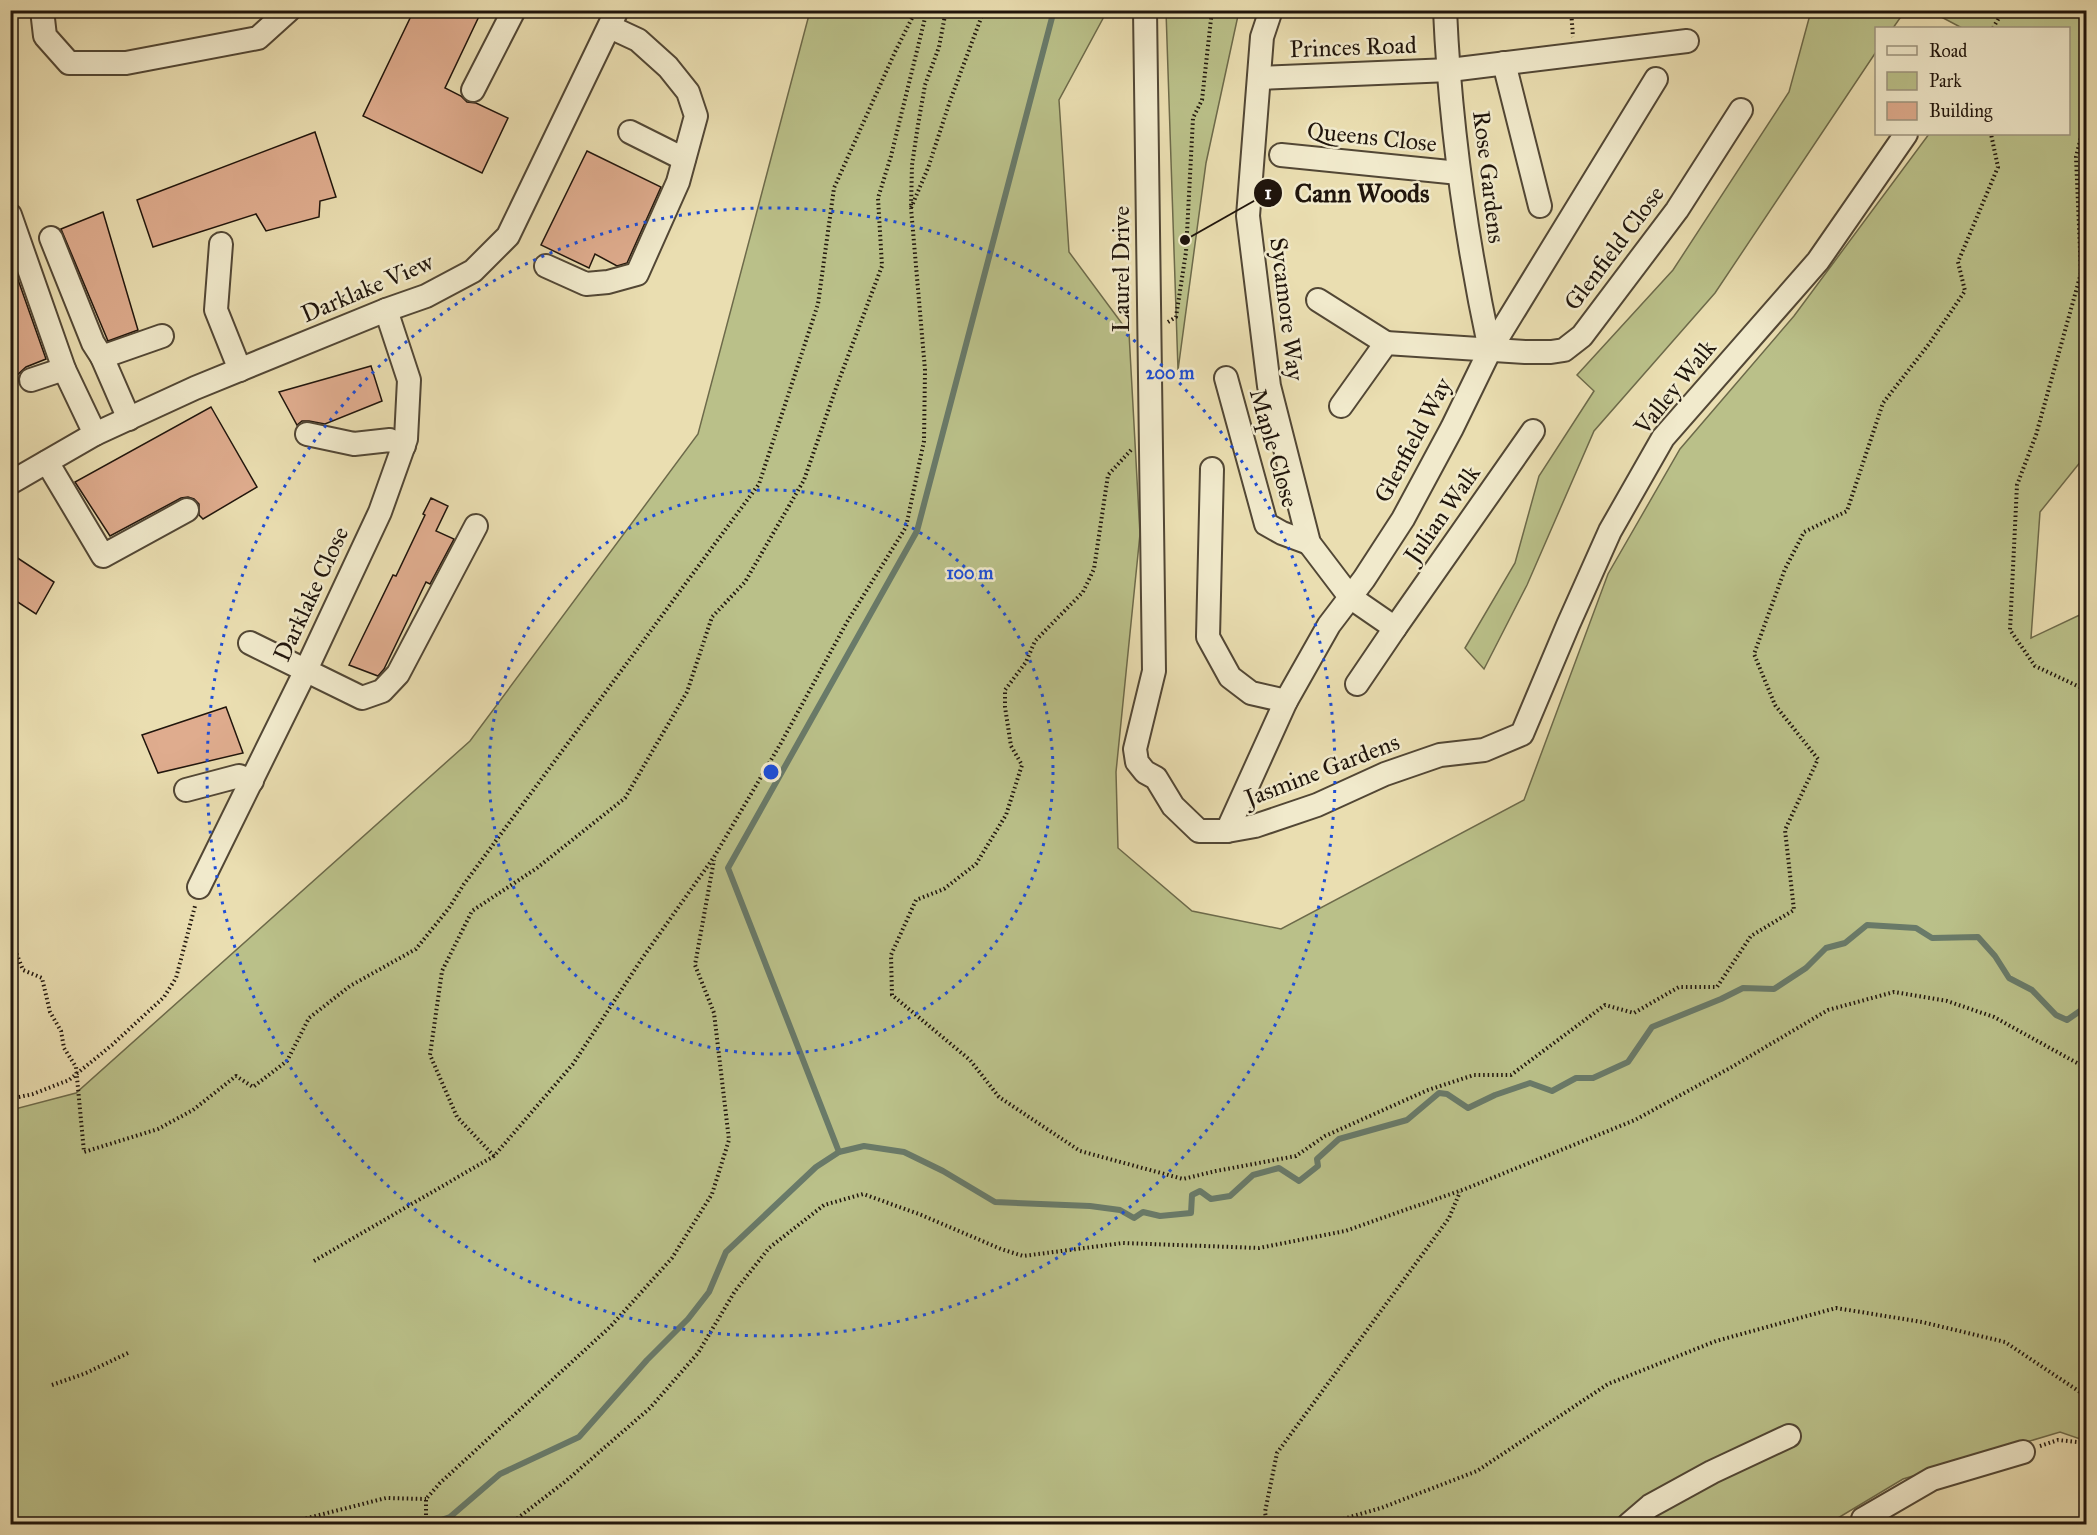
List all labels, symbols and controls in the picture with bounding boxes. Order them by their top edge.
legend [1875,27,2070,135]
street label: Princes Road [1289,30,1417,64]
text: Road [1929,40,1967,62]
text: Park [1929,70,1962,92]
text: Building [1929,100,1993,123]
street label: Rose Gardens [1466,109,1512,245]
street label: Queens Close [1306,115,1438,159]
callout: Cann Woods [1253,171,1442,215]
text: Cann Woods [1294,177,1430,209]
street label: Glenfield Close [1557,180,1671,316]
text: 1 [1264,182,1272,204]
street label: Laurel Drive [1106,206,1136,332]
street label: Sycamore Way [1263,236,1311,383]
street label: Darklake View [296,246,439,329]
street label: Valley Walk [1627,333,1723,441]
text: 200 m [1146,362,1195,384]
street label: Glenfield Way [1368,372,1459,508]
street label: Maple Close [1243,385,1305,511]
street label: Julian Walk [1396,459,1487,571]
street label: Darklake Close [267,522,355,666]
text: 100 m [947,562,994,584]
street label: Jasmine Gardens [1238,727,1404,814]
centre of rings [761,762,781,782]

